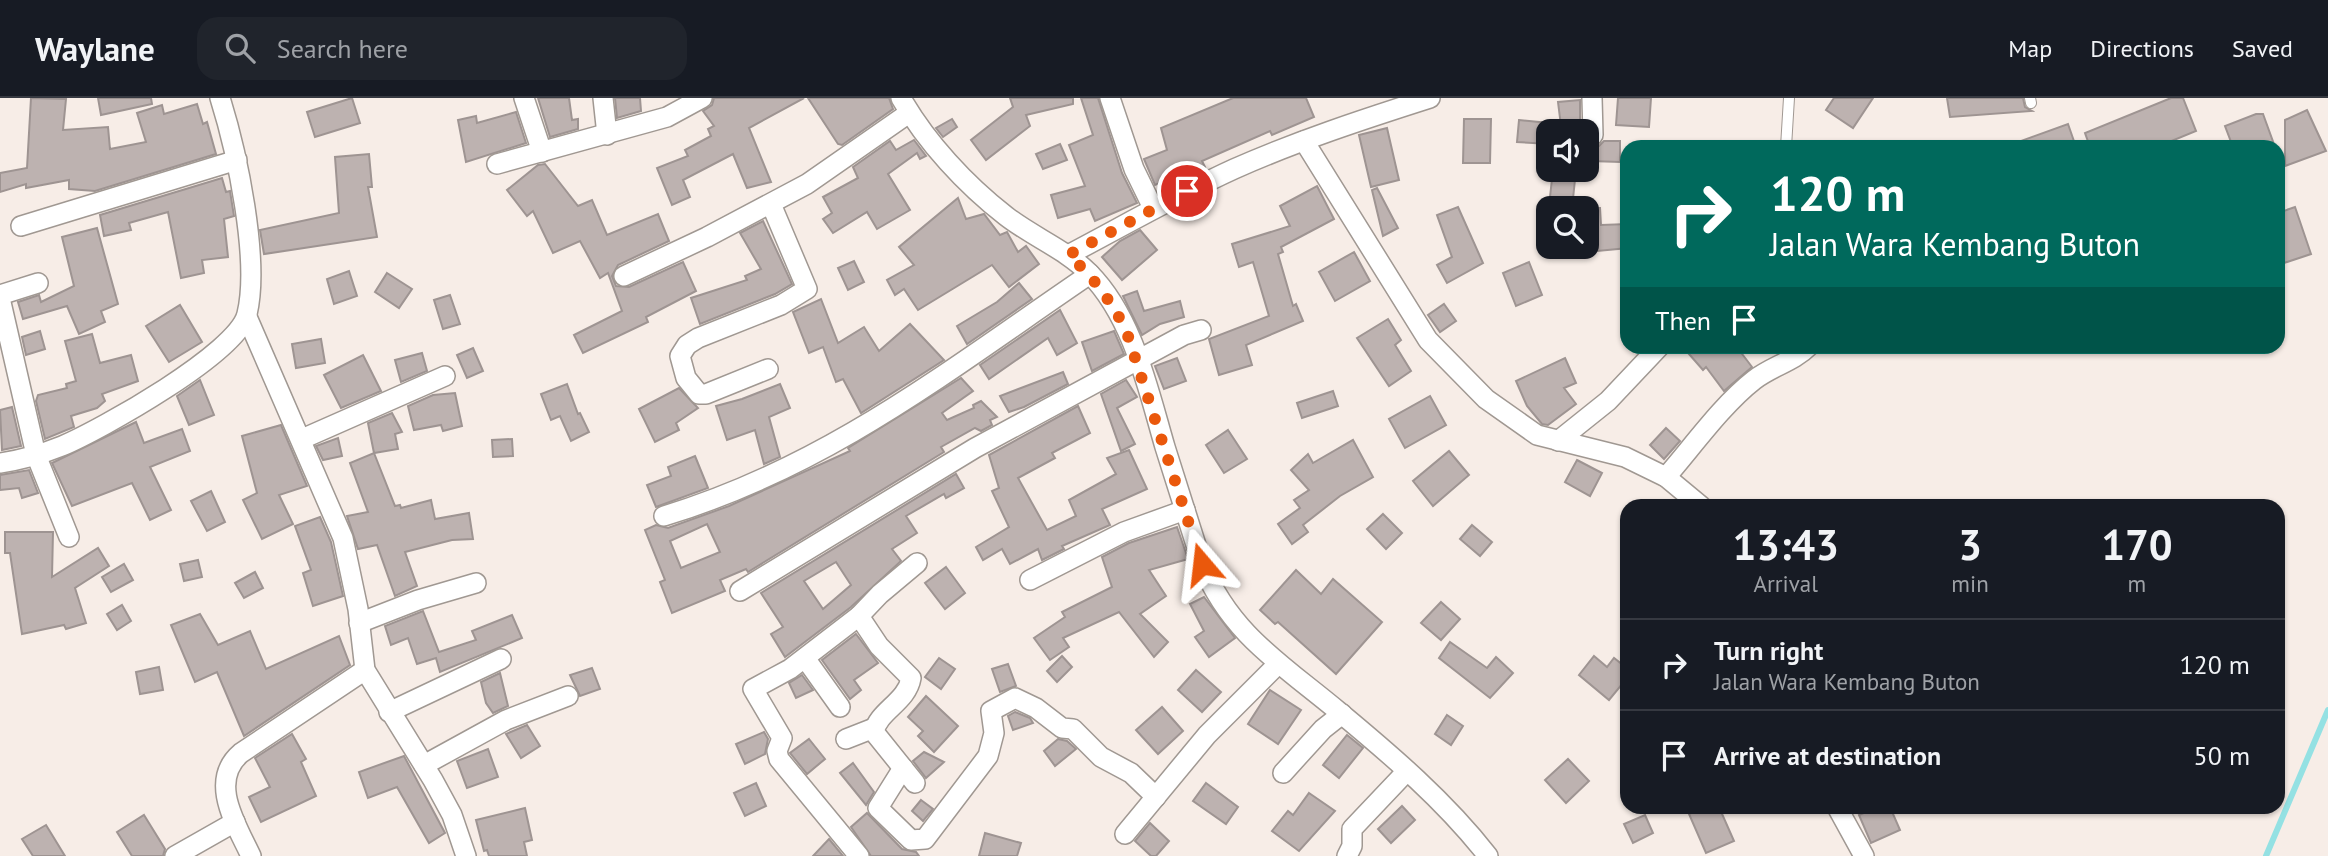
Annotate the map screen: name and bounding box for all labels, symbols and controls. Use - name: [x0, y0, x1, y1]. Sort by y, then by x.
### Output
- search box: [197, 17, 687, 80]
- text: Waylane: [35, 27, 155, 70]
- icon: search: [221, 29, 259, 67]
- text: Search here: [277, 32, 408, 65]
- text: Map: [2008, 33, 2052, 64]
- text: Directions: [2090, 33, 2194, 64]
- text: Saved: [2232, 33, 2293, 64]
- map controls: [1536, 119, 1599, 259]
- button: sound: [1536, 119, 1599, 182]
- pin: [1157, 161, 1217, 221]
- text: 120 m: [1770, 161, 1905, 225]
- icon: right: [1655, 168, 1746, 259]
- icon: arrive: [1168, 172, 1206, 210]
- button: search: [1536, 196, 1599, 259]
- text: Jalan Wara Kembang Buton: [1770, 223, 2140, 265]
- icon: arrive: [1725, 301, 1763, 339]
- text: Then: [1655, 304, 1711, 337]
- text: 13:43: [1732, 517, 1839, 572]
- text: 3: [1958, 517, 1982, 572]
- text: 170: [2101, 517, 2173, 572]
- position arrow: [1165, 527, 1239, 601]
- text: Arrival: [1753, 569, 1818, 598]
- text: min: [1951, 569, 1989, 598]
- text: m: [2128, 569, 2146, 598]
- text: Turn right: [1714, 634, 1823, 667]
- icon: right: [1655, 646, 1693, 684]
- text: 120 m: [2179, 648, 2250, 681]
- text: Jalan Wara Kembang Buton: [1714, 667, 1980, 696]
- icon: arrive: [1655, 737, 1693, 775]
- text: Arrive at destination: [1714, 739, 1941, 772]
- text: 50 m: [2194, 739, 2250, 772]

